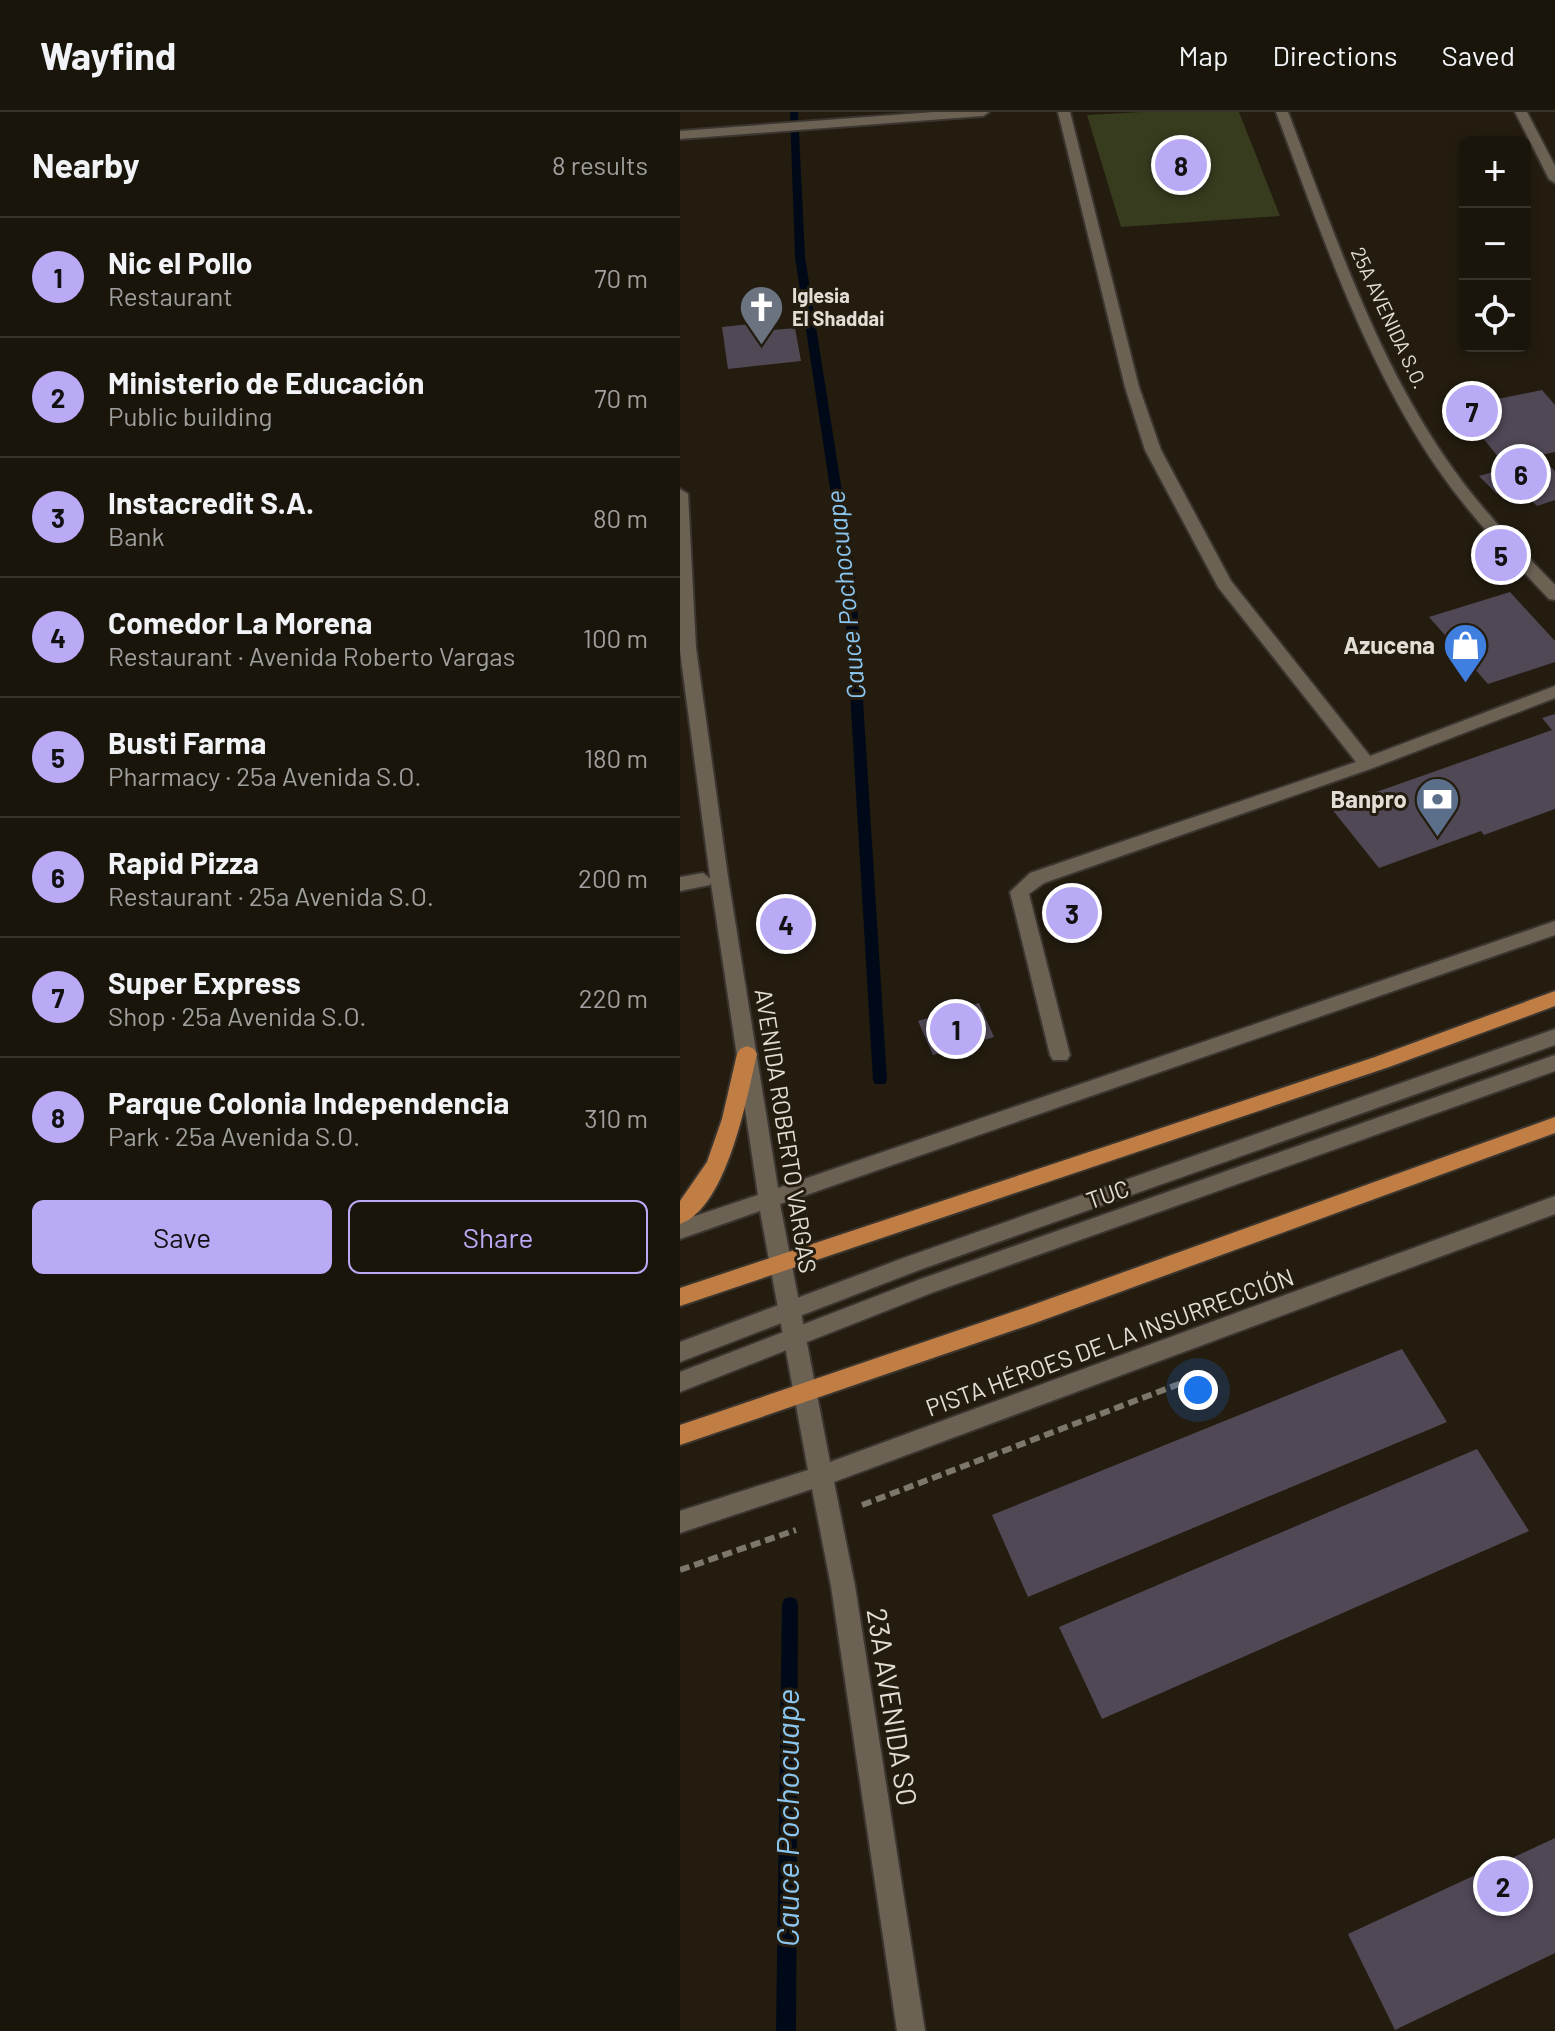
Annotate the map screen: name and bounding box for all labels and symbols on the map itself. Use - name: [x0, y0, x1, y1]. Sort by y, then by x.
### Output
- pin: 8: [1155, 135, 1207, 195]
- street label: 25A AVENIDA S.O.: [1347, 243, 1433, 392]
- church icon: Iglesia El Shaddai: [737, 283, 785, 346]
- place label: Iglesia El Shaddai: [792, 283, 884, 330]
- pin: 7: [1446, 381, 1498, 441]
- pin: 6: [1495, 444, 1547, 504]
- water label: Cauce Pochocuape: [818, 489, 871, 701]
- pin: 5: [1475, 525, 1527, 585]
- shop icon: Azucena: [1442, 622, 1490, 685]
- place label: Azucena: [1343, 630, 1435, 659]
- bank icon: Banpro: [1414, 776, 1462, 839]
- place label: Banpro: [1331, 784, 1407, 813]
- pin: 3: [1046, 883, 1098, 943]
- pin: 4: [760, 894, 812, 954]
- street label: AVENIDA ROBERTO VARGAS: [750, 987, 823, 1275]
- pin: 1: [930, 999, 982, 1059]
- street label: TUC: [1082, 1173, 1133, 1214]
- street label: PISTA HÉROES DE LA INSURRECCIÓN: [922, 1261, 1297, 1422]
- your location: [1178, 1370, 1218, 1410]
- street label: 23A AVENIDA SO: [861, 1606, 925, 1808]
- water label: Cauce Pochocuape: [767, 1689, 805, 1947]
- pin: 2: [1477, 1856, 1529, 1916]

